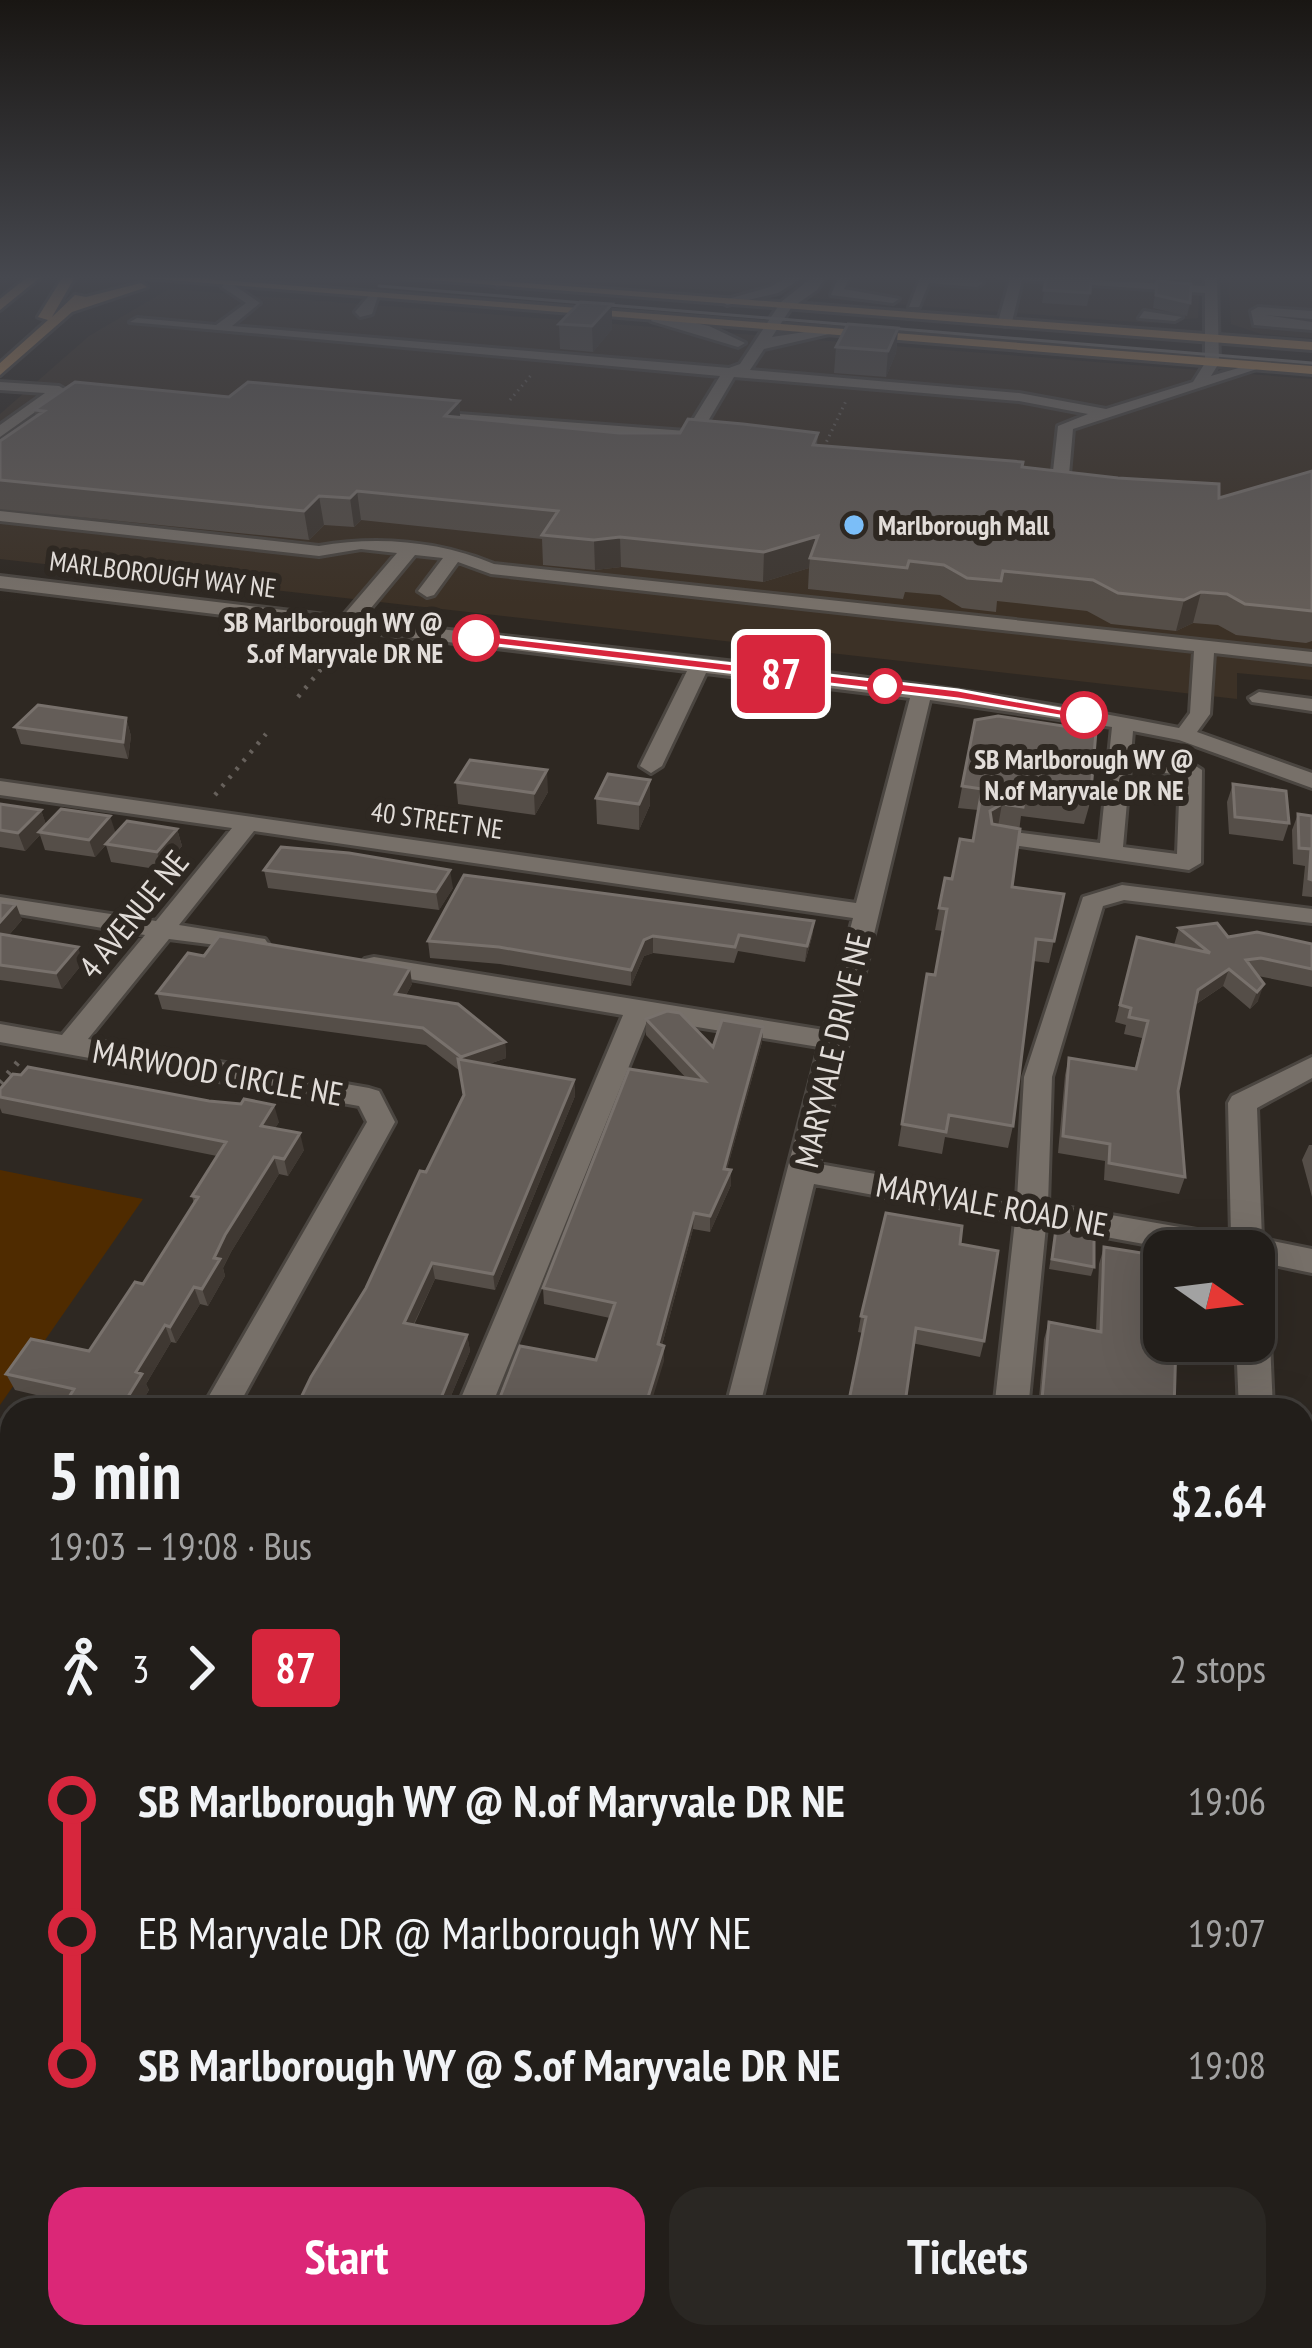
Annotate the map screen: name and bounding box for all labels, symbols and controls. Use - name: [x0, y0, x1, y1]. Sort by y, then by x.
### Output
- place label: Marlborough Mall: [878, 508, 1050, 542]
- marker: Marlborough Mall: [841, 512, 867, 538]
- street label: MARLBOROUGH WAY NE: [48, 543, 278, 605]
- place label: SB Marlborough WY @ S.of Maryvale DR NE: [223, 605, 443, 670]
- marker: SB Marlborough WY @ S.of Maryvale DR NE: [454, 616, 498, 660]
- line badge: 87: [727, 635, 835, 713]
- text: 87: [761, 646, 801, 701]
- unlabelled marker: [869, 670, 901, 702]
- marker: SB Marlborough WY @ N.of Maryvale DR NE: [1062, 693, 1106, 737]
- place label: SB Marlborough WY @ N.of Maryvale DR NE: [974, 742, 1194, 807]
- street label: 40 STREET NE: [369, 794, 505, 846]
- street label: 4 AVENUE NE: [68, 841, 198, 987]
- street label: MARYVALE DRIVE NE: [784, 929, 880, 1171]
- street label: MARWOOD CIRCLE NE: [90, 1029, 346, 1115]
- street label: MARYVALE ROAD NE: [873, 1162, 1111, 1246]
- north arrow: [1143, 1230, 1275, 1362]
- map controls: [1143, 1230, 1275, 1362]
- text: 5 min: [48, 1432, 181, 1517]
- text: $2.64: [1170, 1471, 1266, 1529]
- text: 19:03 – 19:08 · Bus: [48, 1520, 312, 1571]
- icon: walk: [48, 1635, 114, 1701]
- icon: forward: [168, 1635, 234, 1701]
- text: 87: [276, 1640, 316, 1695]
- text: 3: [132, 1643, 150, 1694]
- text: 2 stops: [1170, 1643, 1266, 1694]
- text: SB Marlborough WY @ N.of Maryvale DR NE: [138, 1771, 845, 1829]
- text: 19:06: [1188, 1775, 1266, 1826]
- text: EB Maryvale DR @ Marlborough WY NE: [138, 1903, 752, 1961]
- text: 19:07: [1188, 1907, 1266, 1958]
- text: SB Marlborough WY @ S.of Maryvale DR NE: [138, 2035, 840, 2093]
- text: 19:08: [1188, 2039, 1266, 2090]
- button: Start: [48, 2187, 645, 2325]
- button: Tickets: [669, 2187, 1266, 2325]

